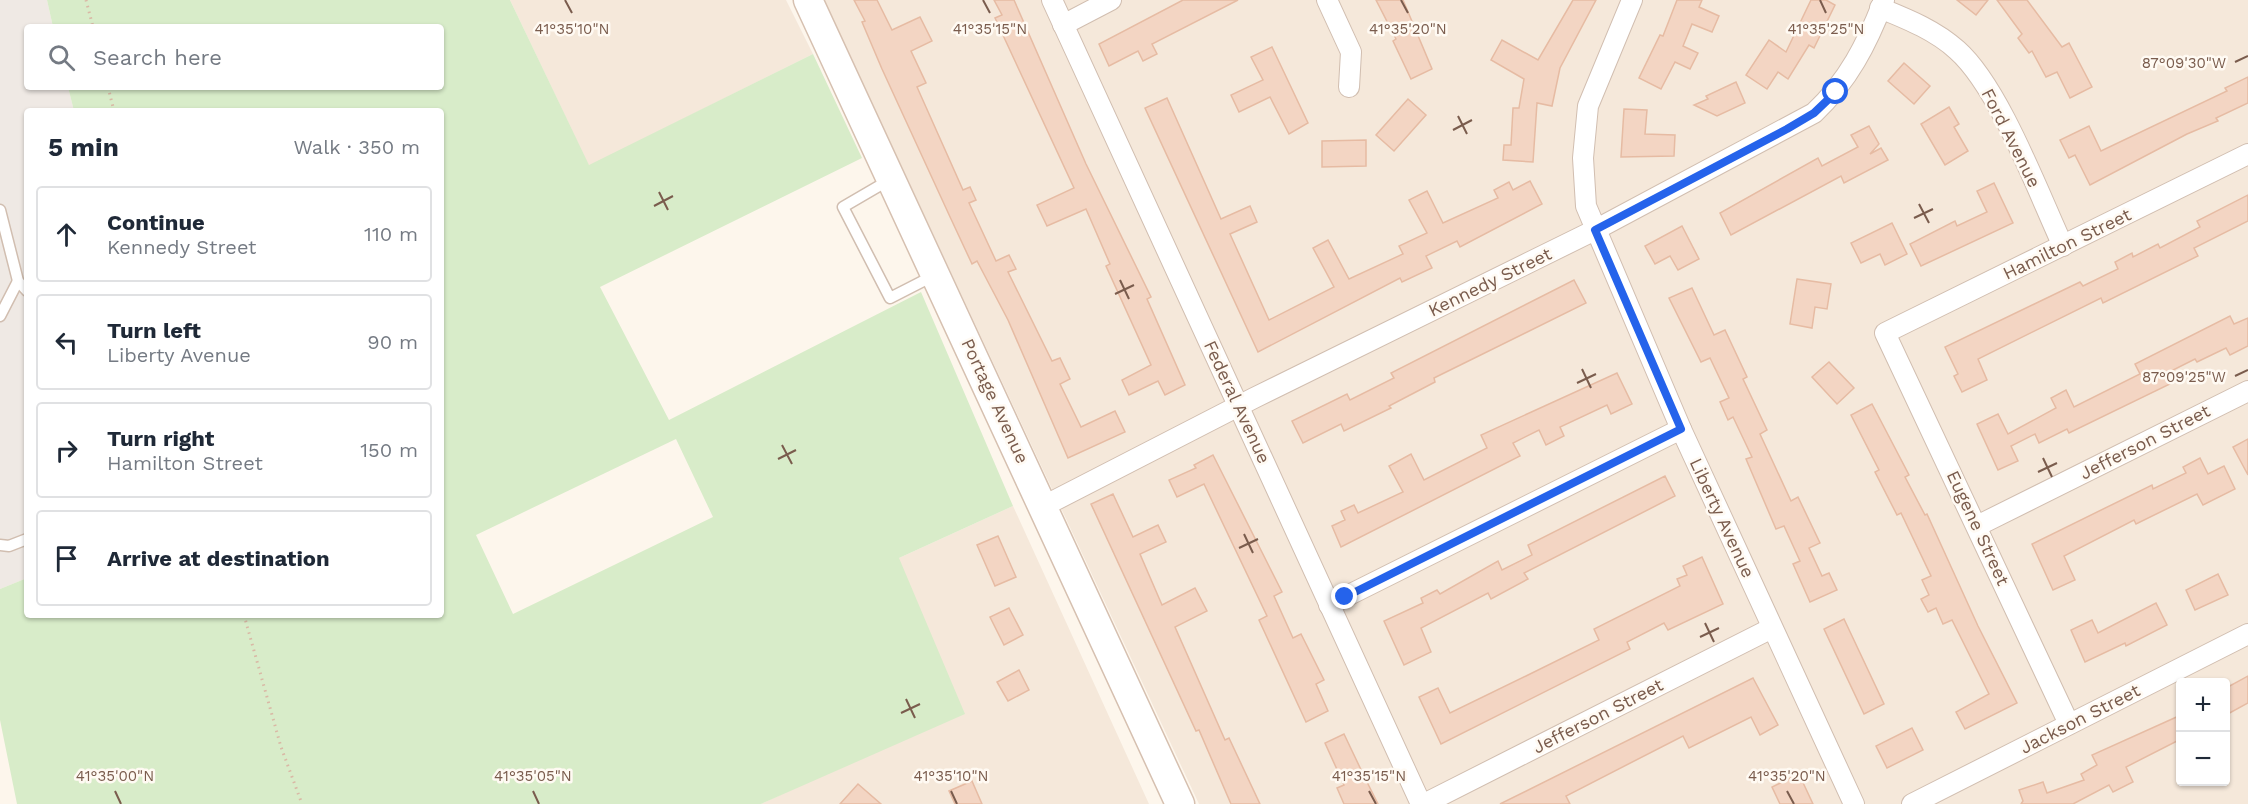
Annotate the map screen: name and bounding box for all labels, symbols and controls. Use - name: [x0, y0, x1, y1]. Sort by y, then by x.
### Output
- text: 41°35'10"N: [535, 20, 609, 38]
- text: 41°35'15"N: [953, 20, 1027, 38]
- text: 41°35'20"N: [1369, 20, 1447, 38]
- text: 41°35'25"N: [1787, 20, 1865, 38]
- search box: [24, 24, 444, 90]
- icon: search: [45, 41, 78, 74]
- text: Search here: [93, 45, 222, 70]
- text: 87°09'30"W: [2142, 54, 2226, 72]
- route start: [1822, 78, 1848, 104]
- street label: Ford Avenue: [1978, 85, 2045, 191]
- text: 5 min: [48, 132, 119, 162]
- text: Walk · 350 m: [293, 135, 420, 159]
- street label: Hamilton Street: [1999, 203, 2135, 284]
- text: Continue: [107, 210, 205, 235]
- icon: ahead: [50, 218, 83, 251]
- text: 110 m: [364, 222, 418, 246]
- text: Kennedy Street: [107, 235, 257, 259]
- street label: Kennedy Street: [1425, 242, 1555, 320]
- text: Turn left: [107, 318, 201, 343]
- icon: left: [50, 326, 83, 359]
- text: 90 m: [367, 330, 418, 354]
- street label: Portage Avenue: [957, 335, 1034, 466]
- street label: Federal Avenue: [1200, 337, 1275, 467]
- text: Liberty Avenue: [107, 343, 251, 367]
- text: 87°09'25"W: [2142, 368, 2226, 386]
- street label: Jefferson Street: [2076, 399, 2214, 483]
- text: Turn right: [107, 426, 214, 451]
- icon: right: [50, 434, 83, 467]
- text: 150 m: [360, 438, 418, 462]
- text: Hamilton Street: [107, 451, 263, 475]
- street label: Liberty Avenue: [1686, 455, 1759, 581]
- street label: Eugene Street: [1943, 467, 2014, 589]
- icon: arrive: [50, 542, 83, 575]
- text: Arrive at destination: [107, 546, 330, 571]
- route end: [1331, 583, 1357, 609]
- street label: Jefferson Street: [1529, 673, 1667, 757]
- map controls: [2176, 678, 2230, 786]
- button: +: [2176, 678, 2230, 732]
- street label: Jackson Street: [2016, 679, 2144, 758]
- button: −: [2176, 732, 2230, 786]
- text: 41°35'00"N: [76, 767, 154, 785]
- text: 41°35'05"N: [494, 767, 572, 785]
- text: 41°35'10"N: [914, 767, 988, 785]
- text: 41°35'15"N: [1332, 767, 1406, 785]
- text: 41°35'20"N: [1748, 767, 1826, 785]

